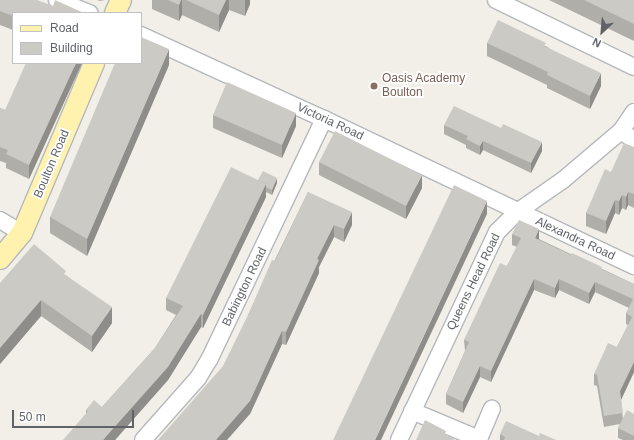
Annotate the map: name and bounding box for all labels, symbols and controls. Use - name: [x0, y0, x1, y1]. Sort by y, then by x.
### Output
- legend: [12, 12, 142, 64]
- north arrow: [582, 12, 622, 52]
- text: Road: [50, 21, 79, 35]
- text: N: [591, 36, 603, 50]
- text: Building: [50, 41, 93, 55]
- place label: Oasis Academy Boulton: [382, 72, 466, 100]
- marker: Oasis Academy Boulton: [369, 81, 379, 91]
- street label: Victoria Road: [294, 100, 366, 144]
- street label: Boulton Road: [31, 128, 73, 200]
- street label: Alexandra Road: [533, 214, 617, 264]
- street label: Queens Head Road: [444, 231, 504, 333]
- street label: Babington Road: [220, 245, 270, 329]
- scale bar: [14, 402, 136, 428]
- text: 50 m: [19, 410, 46, 424]

